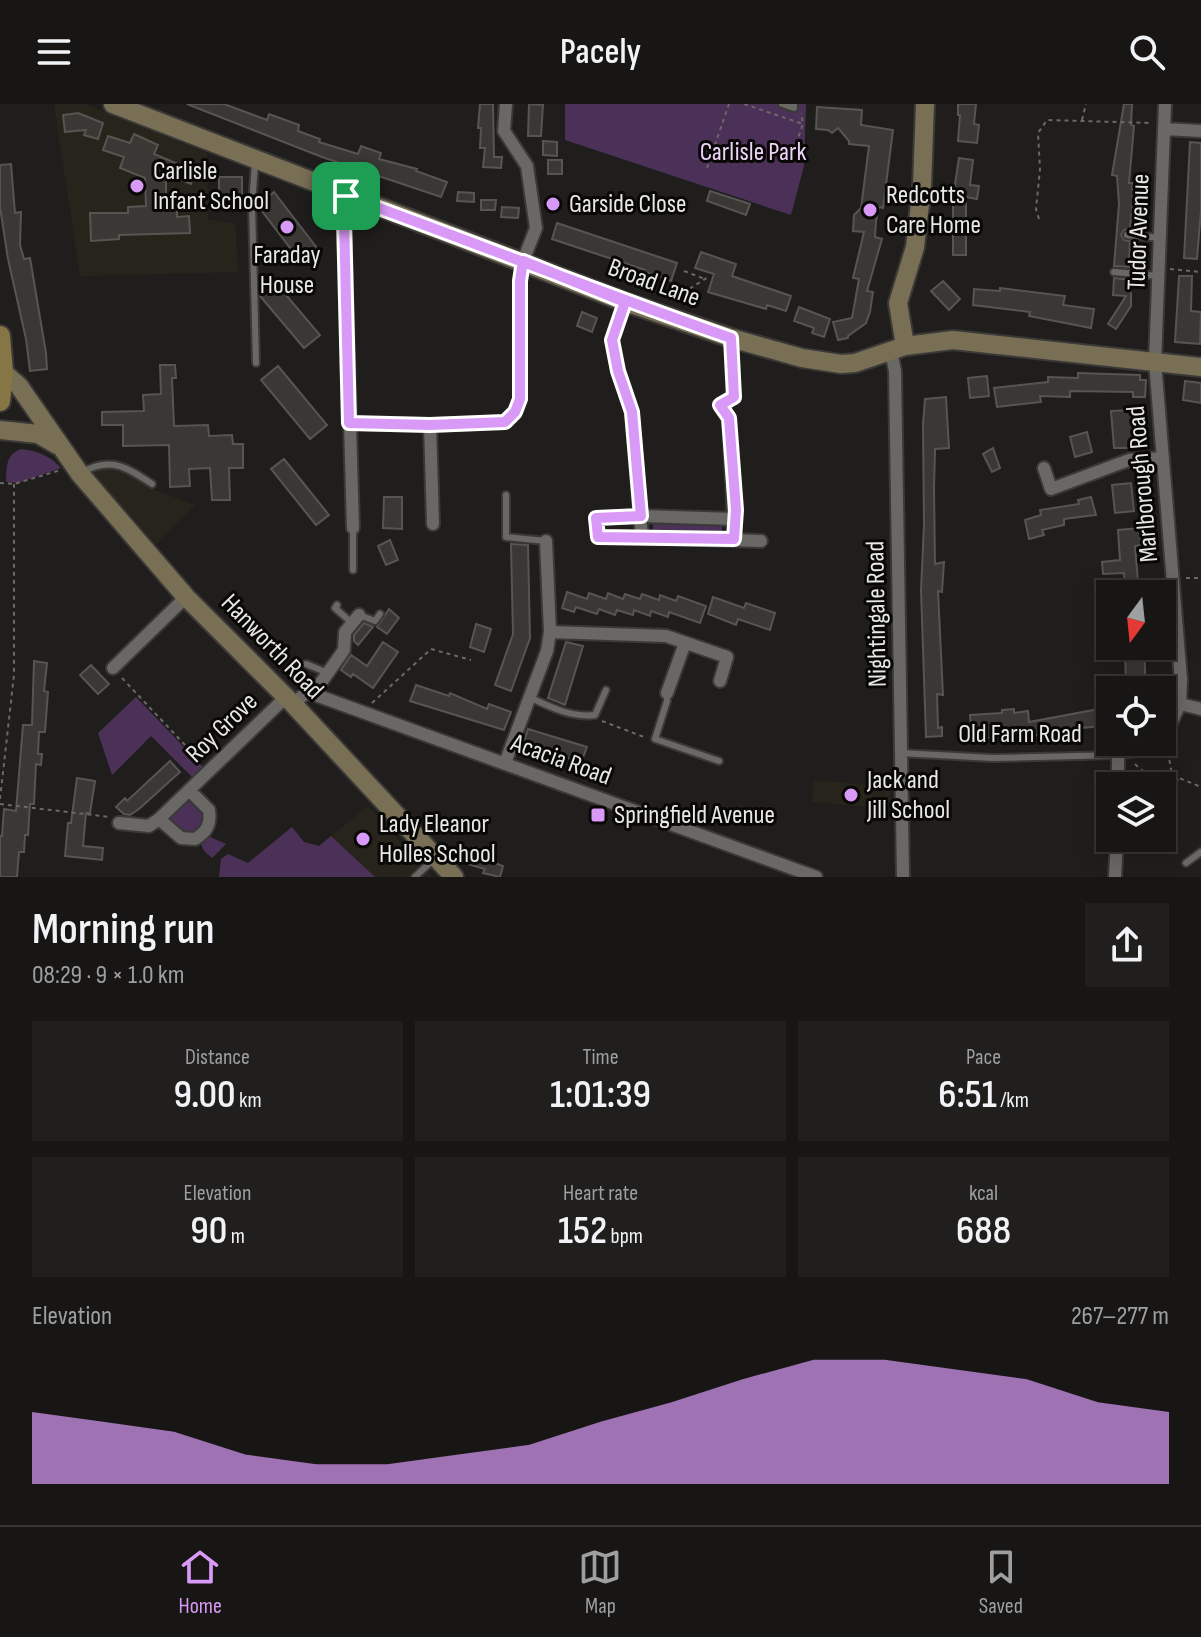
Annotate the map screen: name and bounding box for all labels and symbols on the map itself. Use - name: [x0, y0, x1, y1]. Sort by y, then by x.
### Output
- park label: Carlisle Park: [700, 137, 806, 168]
- place label: Carlisle Infant School: [153, 156, 269, 217]
- pin: [312, 162, 380, 230]
- street label: Tudor Avenue: [1121, 173, 1157, 291]
- marker: Carlisle Infant School: [128, 177, 146, 195]
- place label: Redcotts Care Home: [886, 180, 981, 241]
- place label: Garside Close: [569, 189, 687, 220]
- marker: Garside Close: [544, 195, 562, 213]
- marker: Redcotts Care Home: [861, 201, 879, 219]
- marker: Faraday House: [278, 218, 296, 236]
- place label: Faraday House: [253, 240, 321, 301]
- street label: Broad Lane: [604, 252, 704, 314]
- street label: Marlborough Road: [1121, 404, 1165, 564]
- street label: Nightingale Road: [860, 541, 894, 687]
- north arrow: [1096, 580, 1176, 660]
- street label: Hanworth Road: [214, 588, 330, 706]
- street label: Roy Grove: [180, 686, 264, 770]
- street label: Old Farm Road: [958, 719, 1082, 750]
- street label: Acacia Road: [506, 727, 615, 792]
- place label: Jack and Jill School: [866, 765, 950, 826]
- marker: Jack and Jill School: [842, 786, 860, 804]
- place label: Springfield Avenue: [614, 800, 775, 831]
- marker: Springfield Avenue: [589, 806, 607, 824]
- place label: Lady Eleanor Holles School: [379, 809, 496, 870]
- marker: Lady Eleanor Holles School: [354, 830, 372, 848]

